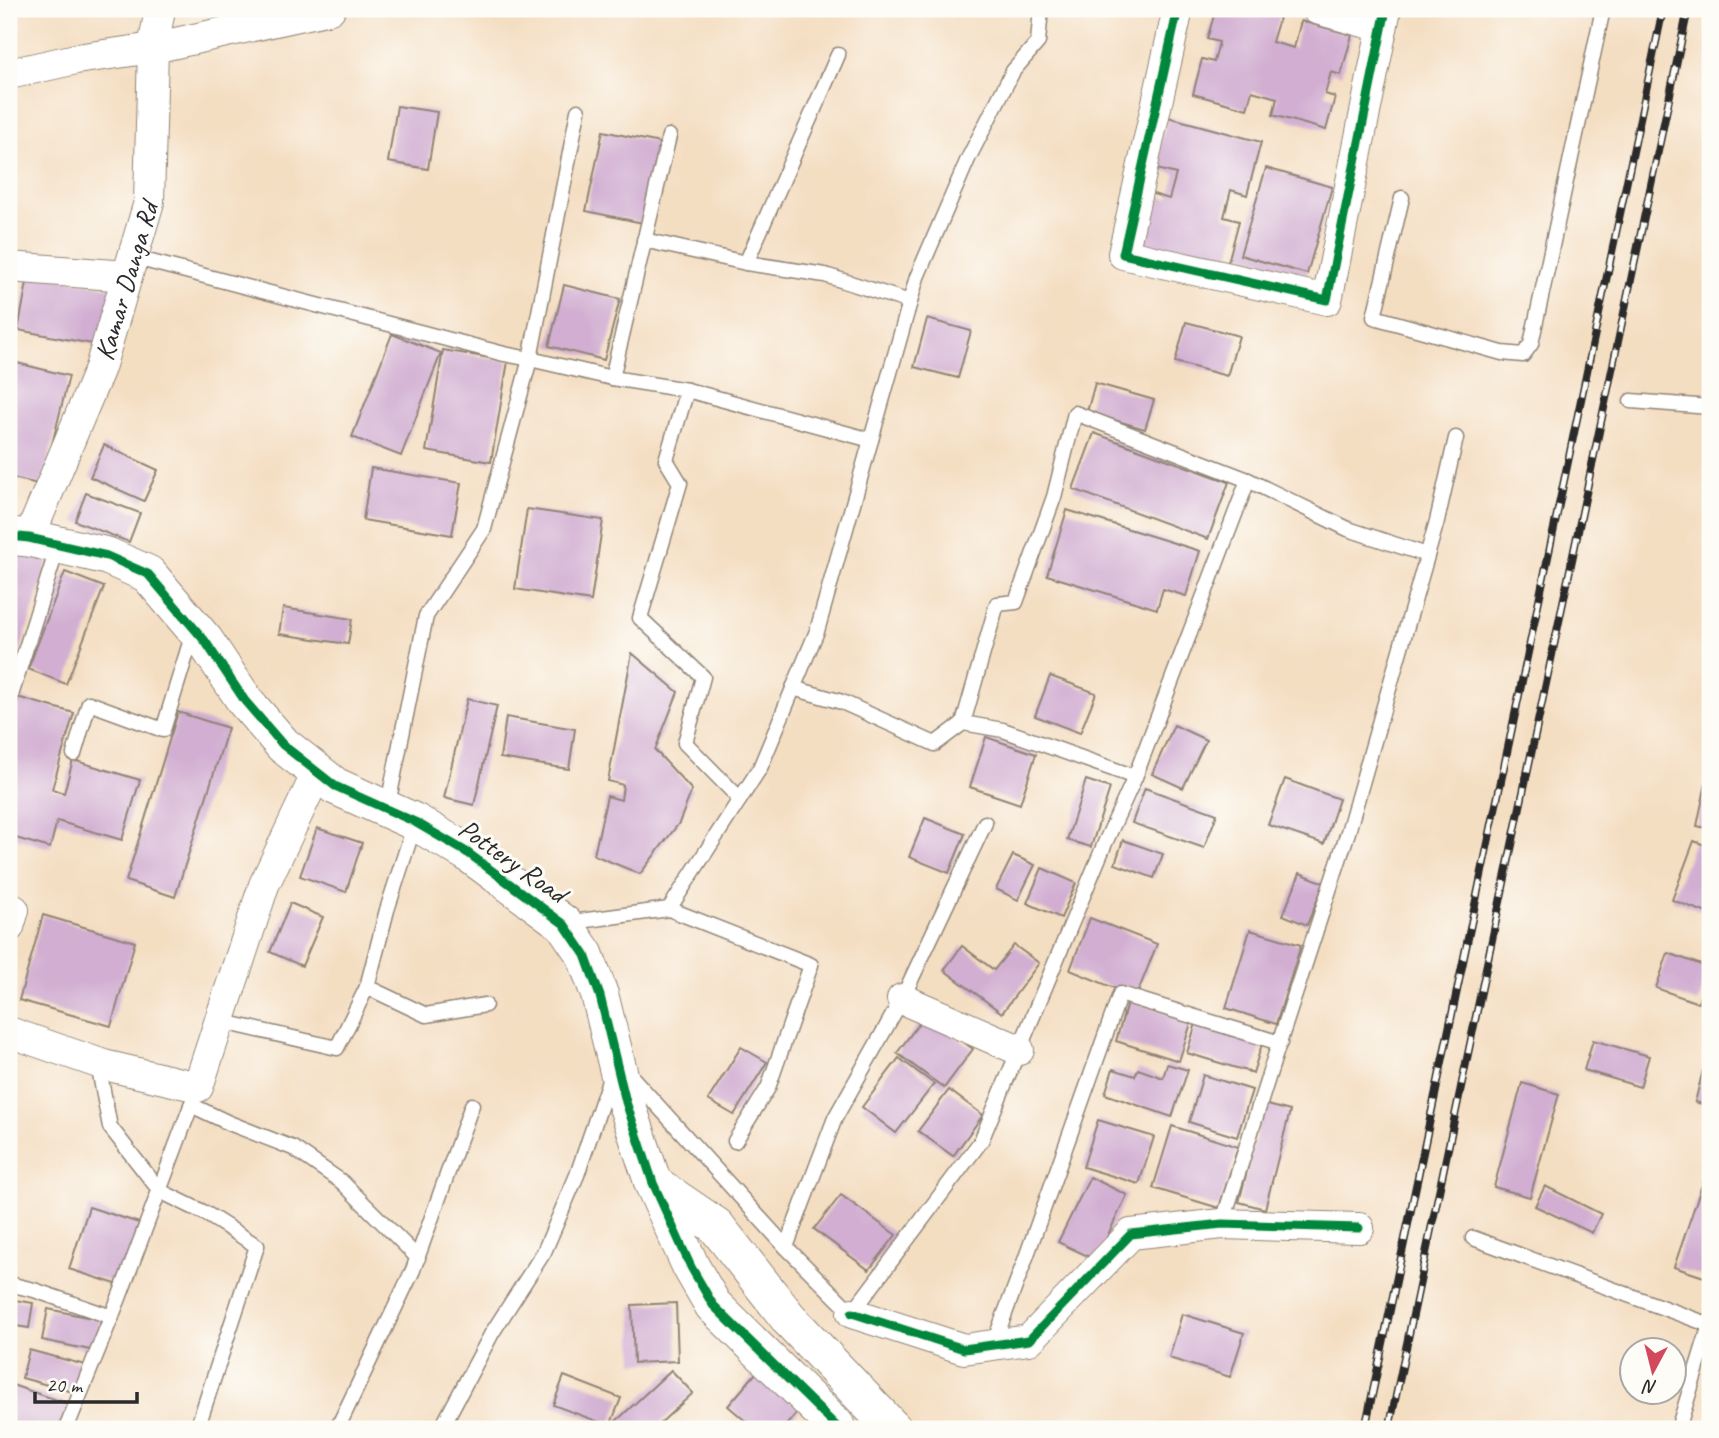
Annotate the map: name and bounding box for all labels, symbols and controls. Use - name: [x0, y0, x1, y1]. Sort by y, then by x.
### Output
- street label: Kamar Danga Rd: [86, 194, 167, 364]
- street label: Pottery Road: [452, 811, 577, 913]
- north arrow: [1618, 1336, 1688, 1406]
- scale bar: [35, 1361, 136, 1405]
- text: 20 m: [46, 1372, 84, 1398]
- text: N: [1641, 1374, 1658, 1400]

